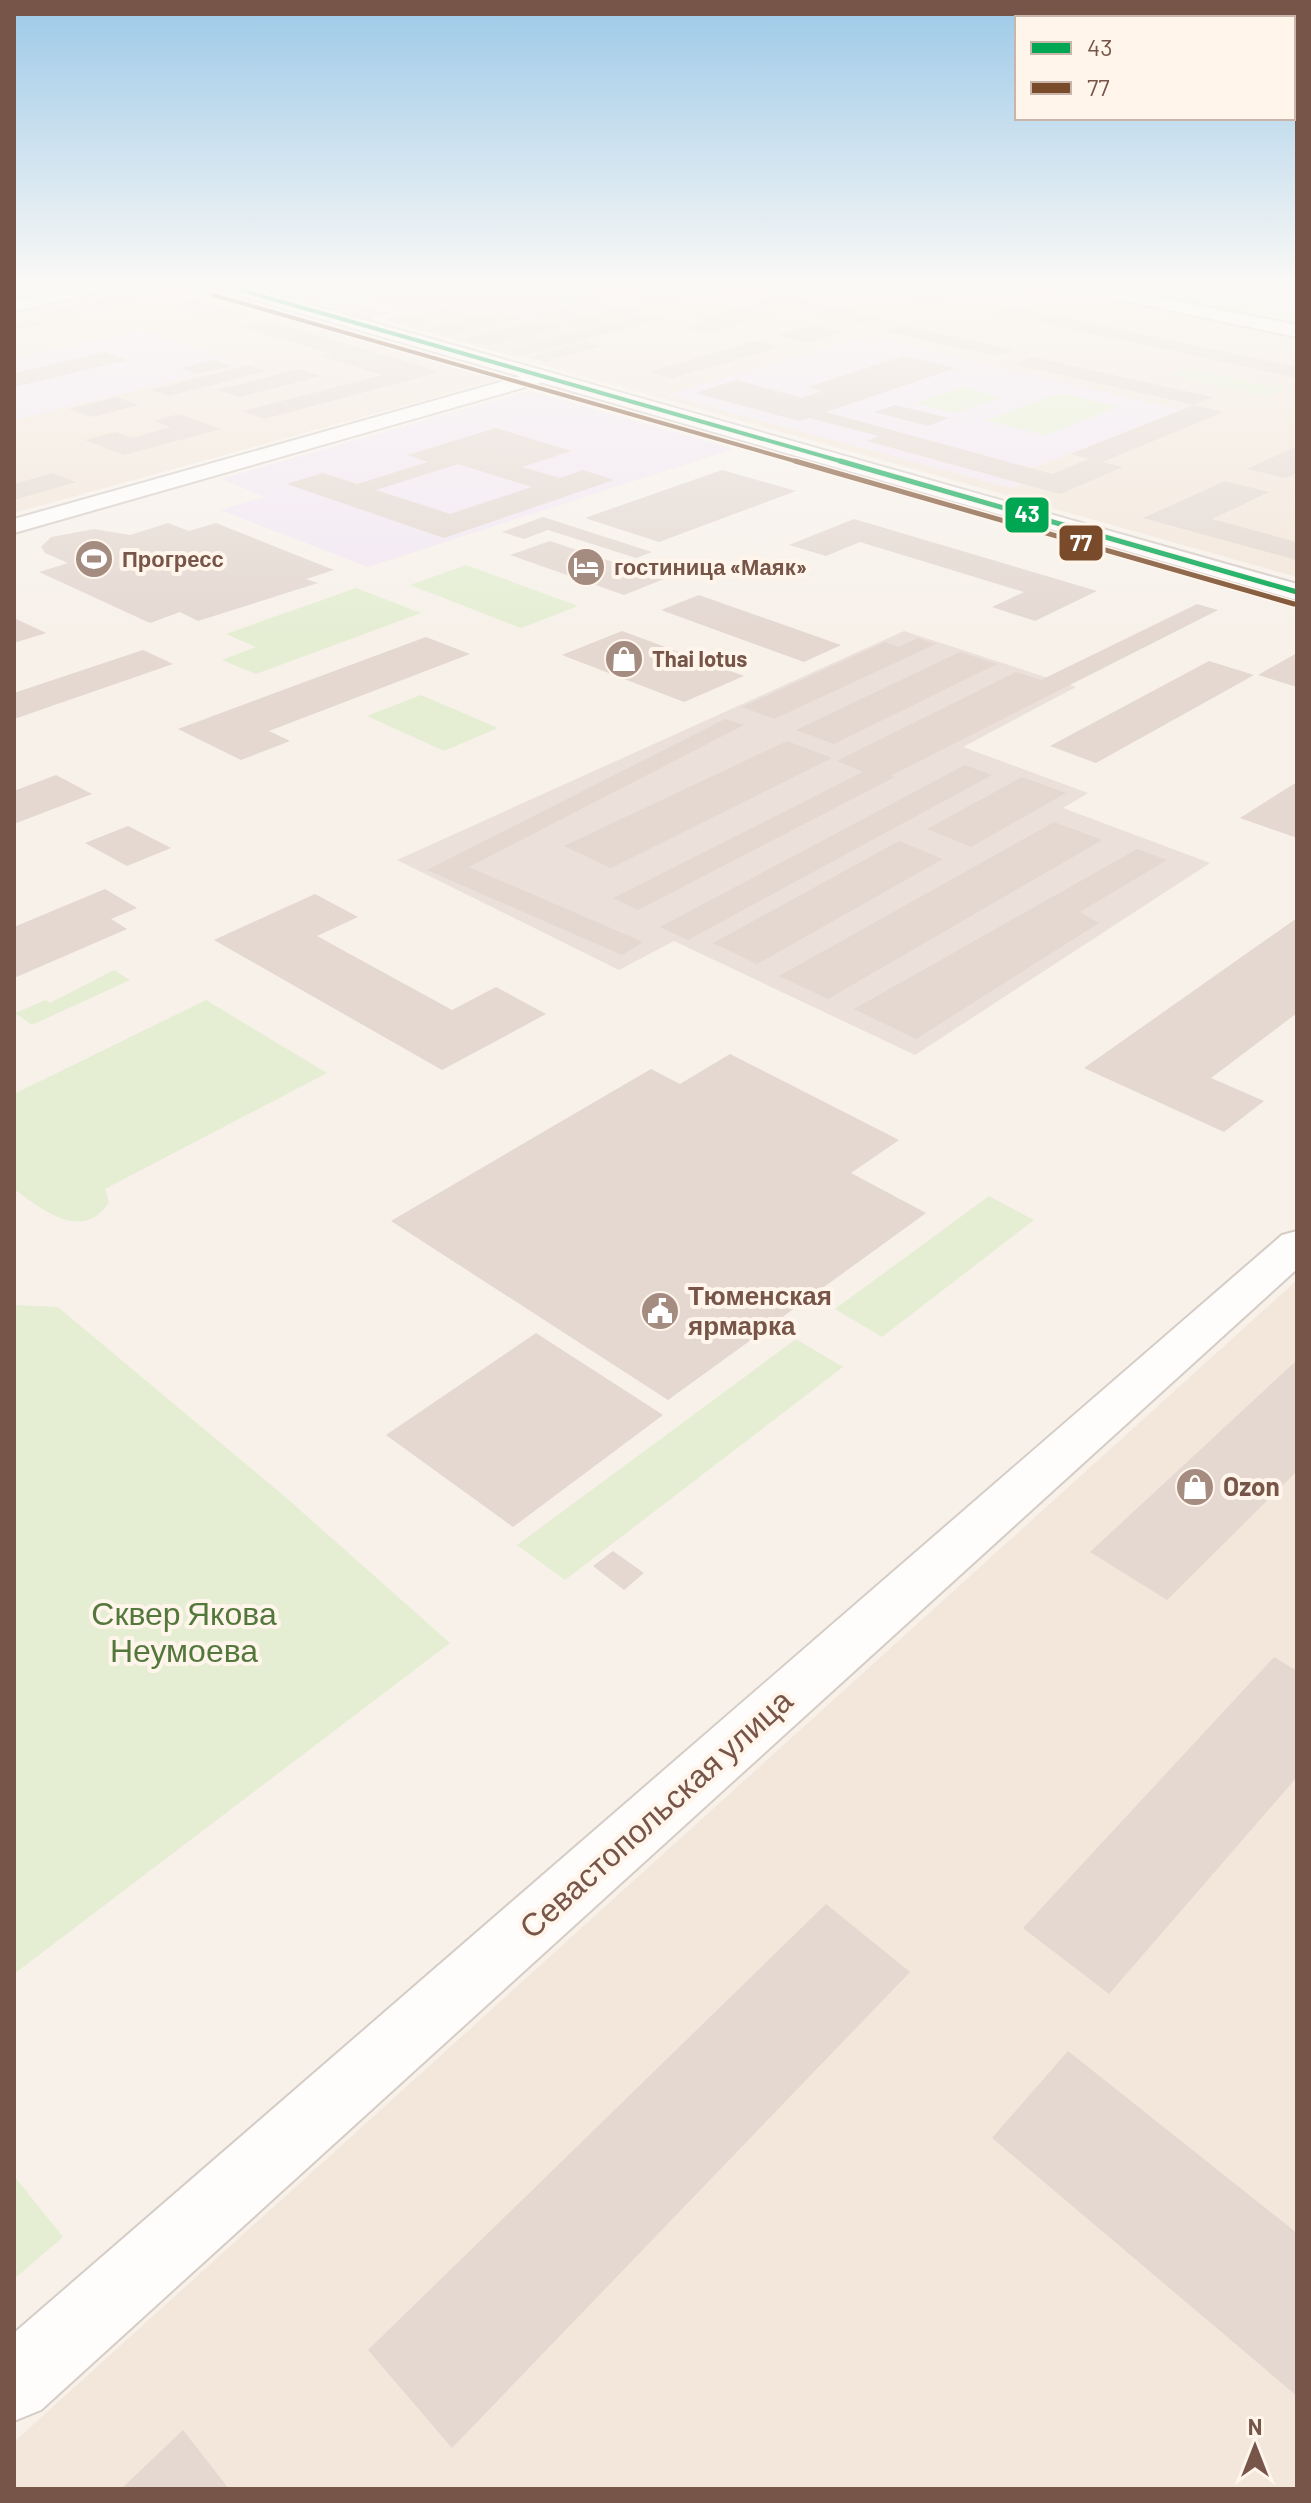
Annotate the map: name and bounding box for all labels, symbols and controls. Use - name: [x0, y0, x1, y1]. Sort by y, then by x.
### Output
- legend: [1015, 16, 1295, 120]
- text: 43: [1087, 32, 1113, 61]
- text: 77: [1087, 72, 1110, 101]
- line badge: 43: [1004, 496, 1050, 534]
- text: 43: [1014, 500, 1040, 526]
- line badge: 77: [1058, 524, 1104, 562]
- text: 77: [1070, 529, 1092, 555]
- sports icon: Прогресс: [73, 538, 115, 580]
- place label: Прогресс: [122, 545, 224, 572]
- hotel icon: гостиница «Маяк»: [565, 546, 607, 588]
- place label: гостиница «Маяк»: [614, 553, 807, 580]
- shop icon: Thai lotus: [603, 638, 645, 680]
- place label: Thai lotus: [652, 645, 747, 671]
- place label: Тюменская ярмарка: [687, 1279, 832, 1340]
- public building icon: Тюменская ярмарка: [639, 1290, 681, 1332]
- shop icon: Ozon: [1174, 1466, 1216, 1508]
- place label: Ozon: [1223, 1470, 1280, 1501]
- park label: Сквер Якова Неумоева: [91, 1593, 277, 1669]
- street label: Севастопольская улица: [511, 1680, 800, 1946]
- north arrow: [1215, 2407, 1295, 2487]
- text: N: [1248, 2413, 1262, 2439]

